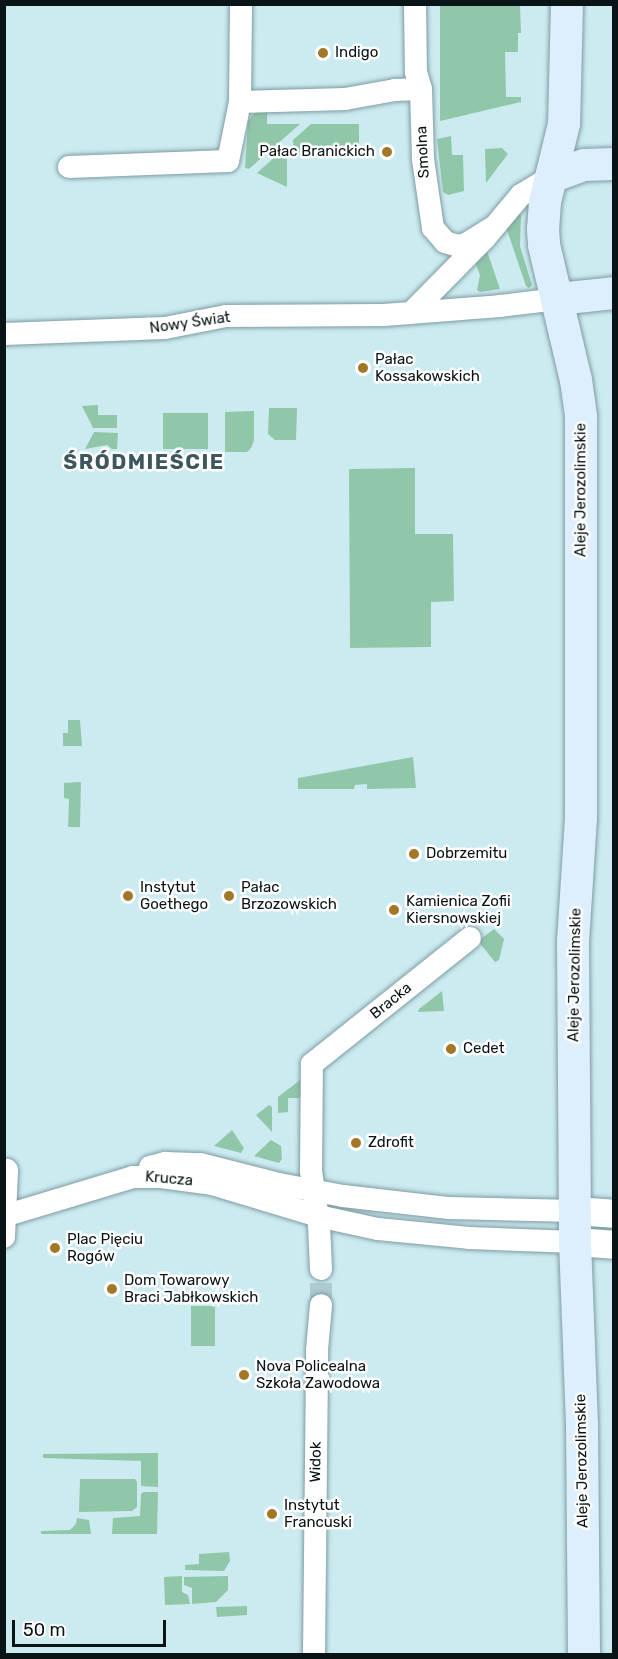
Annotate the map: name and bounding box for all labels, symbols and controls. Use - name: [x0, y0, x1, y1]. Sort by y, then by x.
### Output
- place label: Indigo: [335, 44, 378, 62]
- marker: Indigo: [316, 46, 330, 60]
- street label: Smolna: [413, 125, 433, 179]
- place label: Pałac Branickich: [259, 143, 375, 161]
- marker: Pałac Branickich: [380, 145, 394, 159]
- street label: Nowy Świat: [148, 308, 232, 338]
- place label: Pałac Kossakowskich: [375, 350, 480, 385]
- marker: Pałac Kossakowskich: [356, 361, 370, 375]
- street label: Aleje Jerozolimskie: [572, 423, 590, 557]
- district label: ŚRÓDMIEŚCIE: [63, 449, 225, 475]
- place label: Dobrzemitu: [426, 845, 507, 863]
- marker: Dobrzemitu: [407, 847, 421, 861]
- place label: Instytut Goethego: [140, 878, 208, 913]
- place label: Pałac Brzozowskich: [241, 878, 337, 913]
- marker: Instytut Goethego: [121, 889, 135, 903]
- marker: Pałac Brzozowskich: [222, 889, 236, 903]
- place label: Kamienica Zofii Kiersnowskiej: [406, 892, 511, 927]
- marker: Kamienica Zofii Kiersnowskiej: [387, 903, 401, 917]
- street label: Aleje Jerozolimskie: [565, 908, 585, 1042]
- street label: Bracka: [367, 979, 415, 1023]
- place label: Cedet: [463, 1040, 505, 1058]
- marker: Cedet: [444, 1042, 458, 1056]
- place label: Zdrofit: [368, 1134, 414, 1152]
- marker: Zdrofit: [349, 1136, 363, 1150]
- street label: Krucza: [144, 1168, 194, 1190]
- place label: Plac Pięciu Rogów: [67, 1230, 143, 1265]
- marker: Plac Pięciu Rogów: [48, 1241, 62, 1255]
- place label: Dom Towarowy Braci Jabłkowskich: [124, 1271, 258, 1306]
- marker: Dom Towarowy Braci Jabłkowskich: [105, 1282, 119, 1296]
- place label: Nova Policealna Szkoła Zawodowa: [256, 1357, 380, 1392]
- marker: Nova Policealna Szkoła Zawodowa: [237, 1368, 251, 1382]
- street label: Aleje Jerozolimskie: [572, 1394, 592, 1528]
- street label: Widok: [307, 1441, 325, 1483]
- place label: Instytut Francuski: [284, 1496, 352, 1531]
- marker: Instytut Francuski: [265, 1507, 279, 1521]
- scale bar: [15, 1608, 170, 1646]
- text: 50 m: [23, 1619, 66, 1641]

